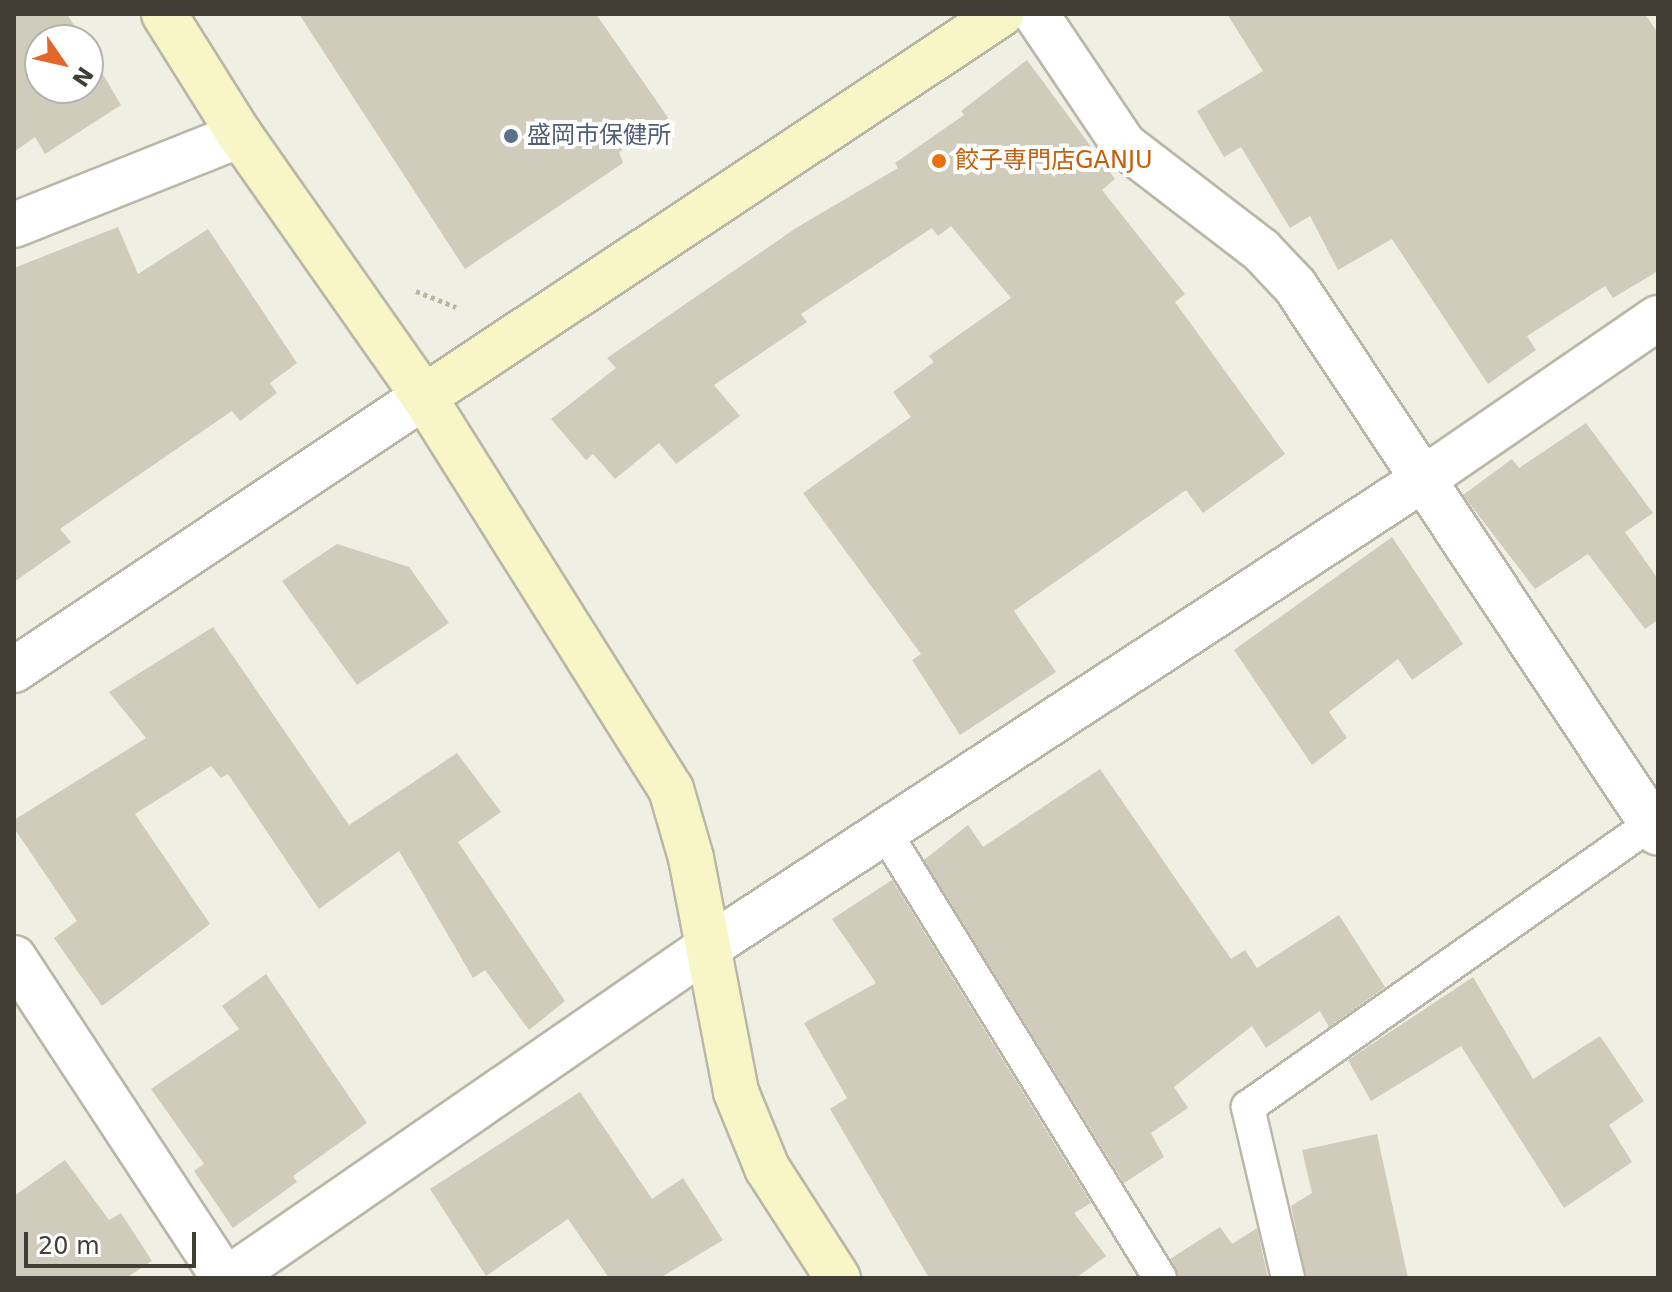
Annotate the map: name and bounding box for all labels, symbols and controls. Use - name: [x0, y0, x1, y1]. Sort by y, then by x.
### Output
- north arrow: [24, 24, 104, 104]
- text: N: [67, 62, 98, 91]
- place label: 盛岡市保健所: [527, 122, 671, 150]
- marker: 盛岡市保健所: [502, 127, 520, 145]
- place label: 餃子専門店GANJU: [955, 147, 1153, 175]
- marker: 餃子専門店GANJU: [930, 152, 948, 170]
- scale bar: [28, 1216, 200, 1266]
- text: 20 m: [38, 1232, 100, 1260]

